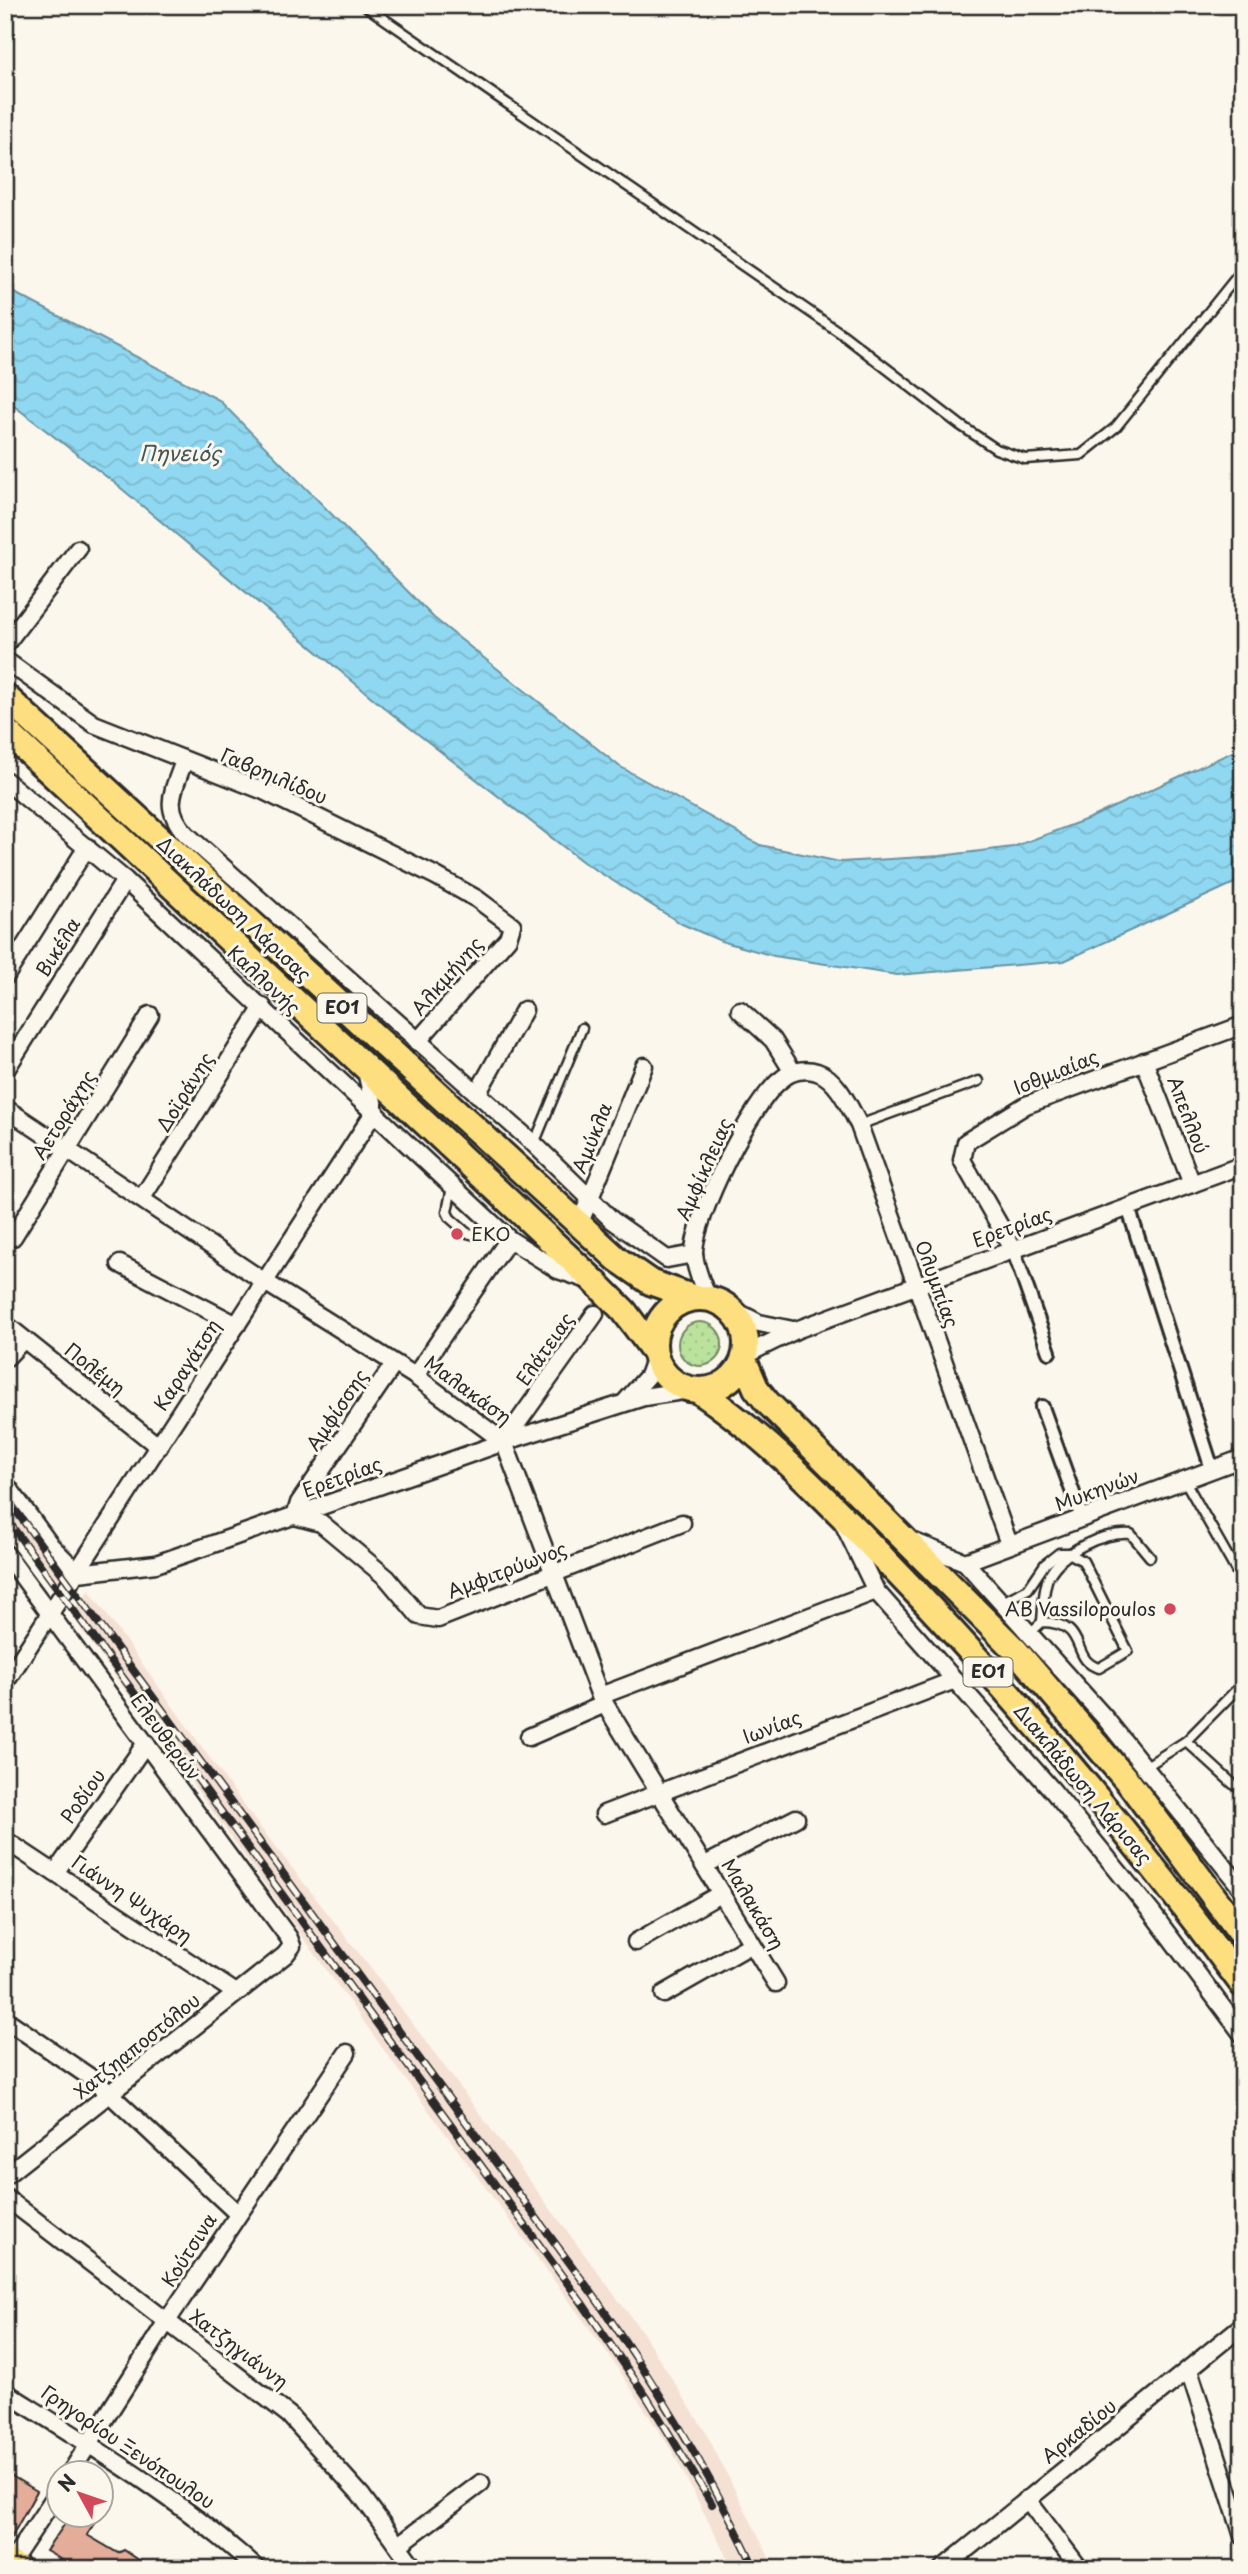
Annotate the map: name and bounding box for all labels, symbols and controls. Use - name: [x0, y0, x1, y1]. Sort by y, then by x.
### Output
- water label: Πηνειός: [139, 436, 223, 468]
- street label: Γαβρηιλίδου: [217, 740, 332, 810]
- street label: Διακλάδωση Λάρισας: [151, 829, 318, 987]
- street label: Βικέλα: [28, 911, 86, 981]
- street label: Αλκμήνης: [404, 930, 489, 1021]
- street label: Καλλoνής: [222, 938, 308, 1021]
- road number: ΕΟ1: [318, 993, 366, 1023]
- street label: Ισθμιαίας: [1009, 1041, 1102, 1101]
- street label: Δοϊράνης: [149, 1046, 220, 1137]
- street label: Αετοράχης: [25, 1064, 102, 1165]
- street label: Απελλού: [1161, 1072, 1216, 1157]
- street label: Αμύκλα: [564, 1098, 618, 1177]
- street label: Αμφίκλειας: [668, 1113, 738, 1224]
- street label: Ερετρίας: [968, 1199, 1055, 1253]
- place label: EKO: [471, 1219, 511, 1247]
- marker: EKO: [449, 1226, 465, 1242]
- street label: Ολυμπίας: [909, 1236, 967, 1331]
- street label: Ελάτειας: [509, 1306, 580, 1391]
- street label: Καραγάτση: [146, 1313, 226, 1416]
- street label: Πολέμη: [59, 1335, 132, 1401]
- street label: Μαλακάση: [419, 1348, 518, 1430]
- street label: Αμφίσσης: [299, 1363, 374, 1456]
- street label: Ερετρίας: [298, 1449, 385, 1503]
- street label: Μυκηνών: [1051, 1461, 1143, 1517]
- street label: Αμφιτρύωνος: [443, 1533, 570, 1605]
- place label: AB Vassilopoulos: [1005, 1594, 1156, 1622]
- marker: AB Vassilopoulos: [1162, 1601, 1178, 1617]
- road number: ΕΟ1: [964, 1658, 1012, 1686]
- street label: Ελευθερών: [125, 1687, 209, 1786]
- street label: Διακλάδωση Λάρισας: [1008, 1697, 1159, 1870]
- street label: Ιωνίας: [738, 1702, 805, 1750]
- street label: Ροδίου: [53, 1762, 111, 1828]
- street label: Γιάννη Ψυχάρη: [67, 1847, 199, 1949]
- street label: Μαλακάση: [716, 1853, 792, 1954]
- street label: Χατζηαποστόλου: [67, 1986, 205, 2105]
- street label: Κούτσινα: [154, 2207, 222, 2292]
- street label: Χατζηγιάννη: [184, 2302, 295, 2395]
- street label: Γρηγορίου Ξενόπουλου: [36, 2377, 221, 2515]
- street label: Αρκαδίου: [1035, 2391, 1122, 2469]
- north arrow: [46, 2458, 116, 2528]
- text: N: [51, 2468, 82, 2497]

